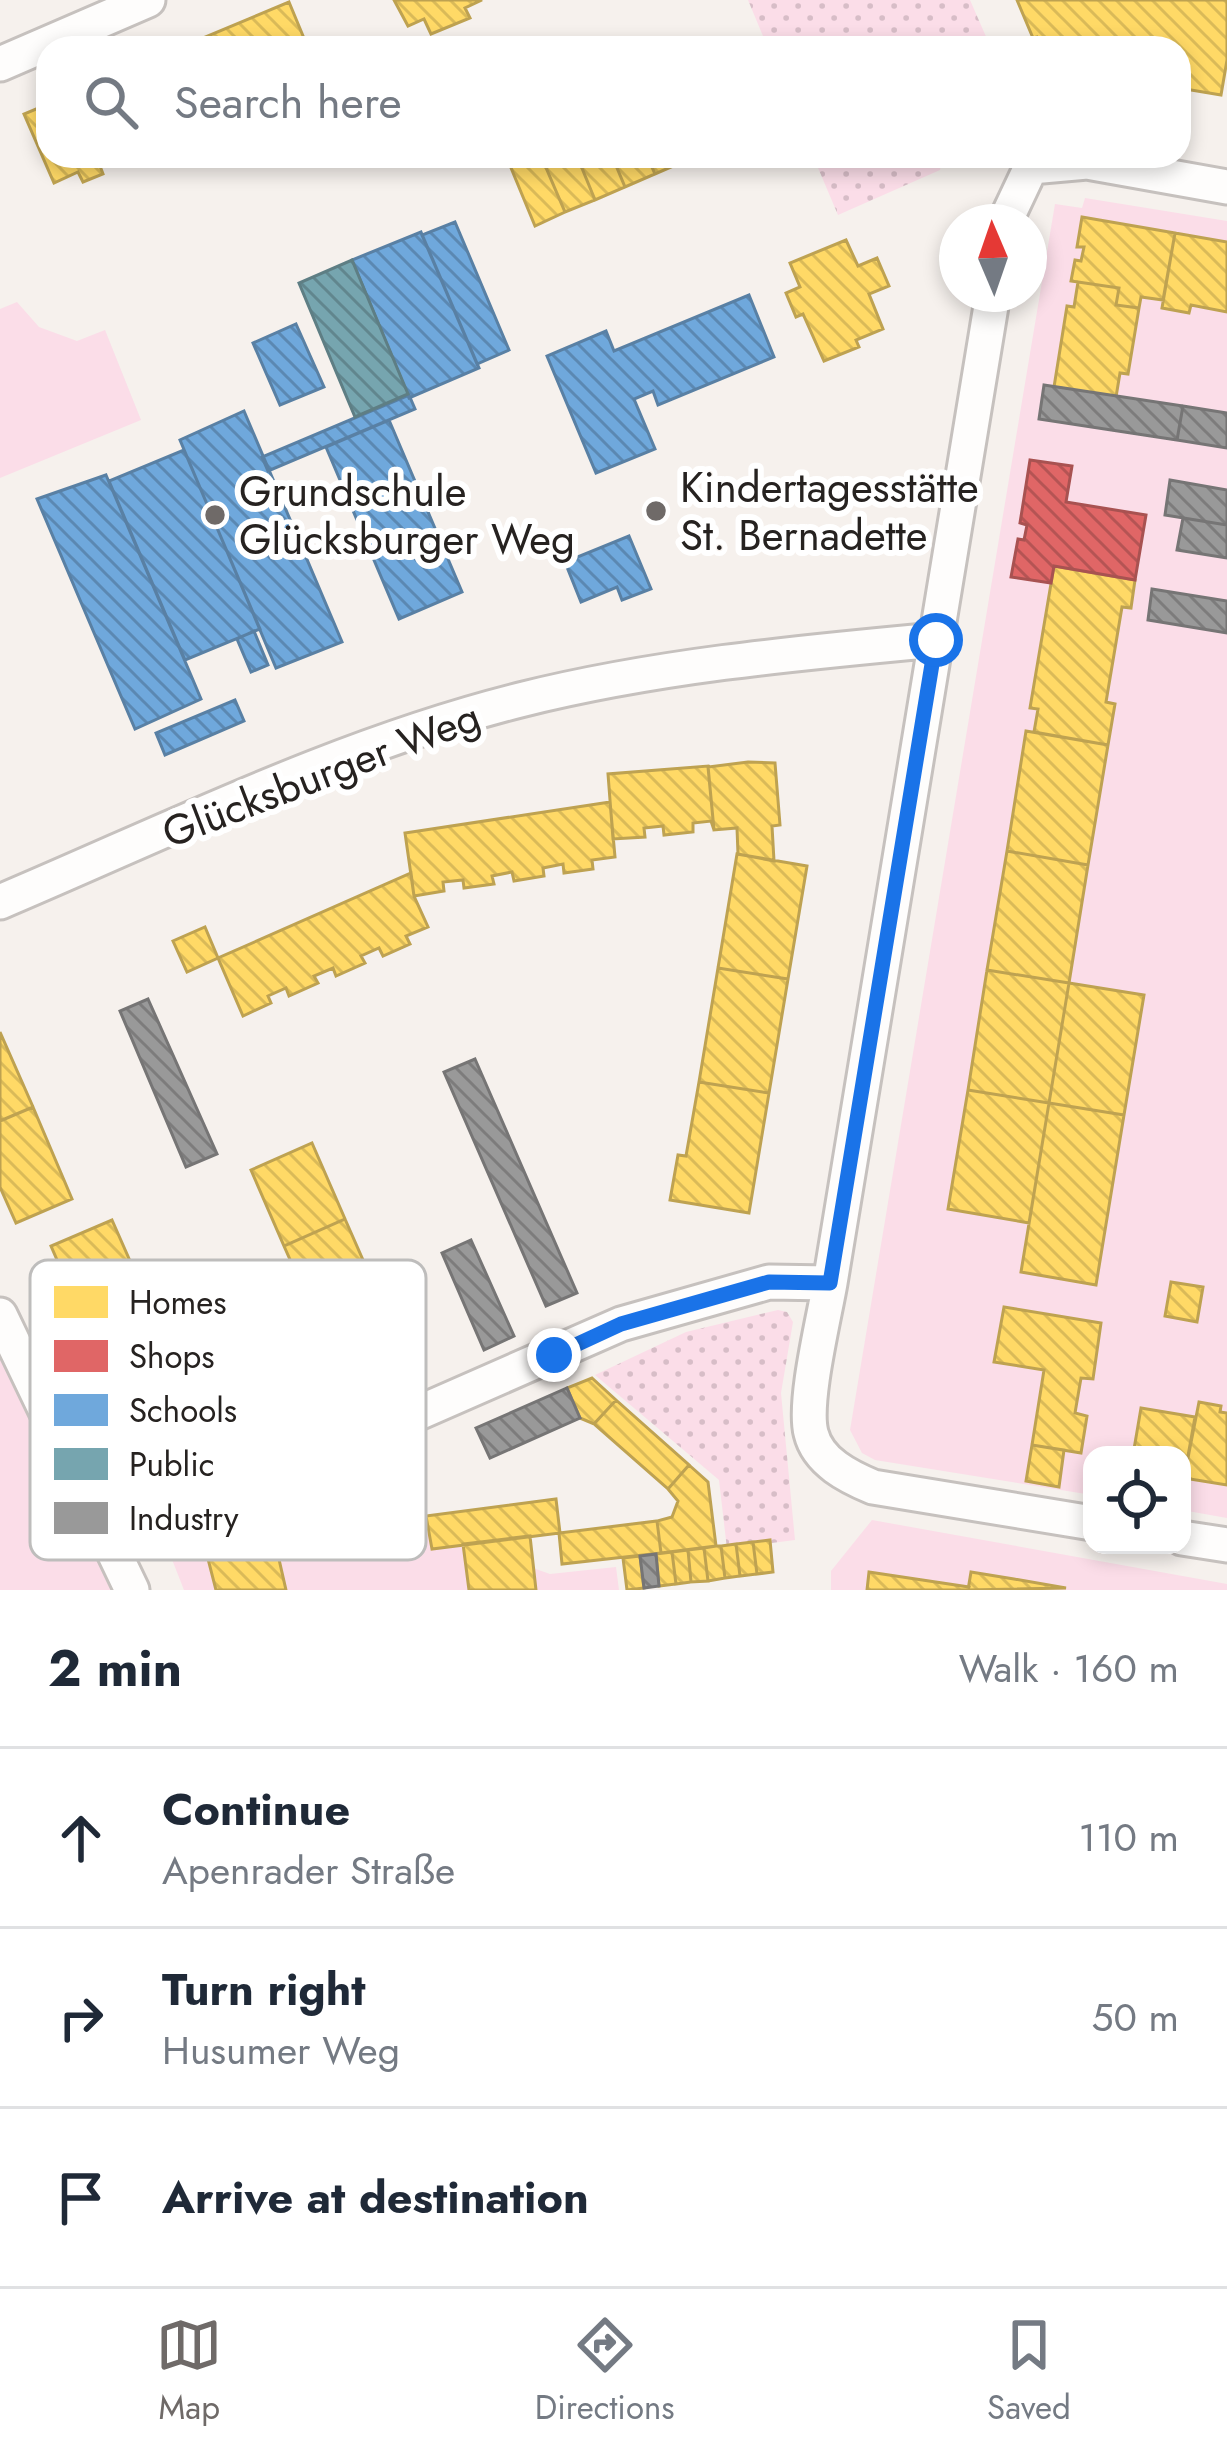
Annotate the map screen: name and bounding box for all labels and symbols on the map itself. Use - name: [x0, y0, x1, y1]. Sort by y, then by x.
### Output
- north arrow: [939, 204, 1047, 312]
- place label: Kindertagesstätte St. Bernadette: [680, 457, 979, 566]
- place label: Grundschule Glücksburger Weg: [239, 461, 575, 570]
- marker: Kindertagesstätte St. Bernadette: [643, 498, 669, 524]
- marker: Grundschule Glücksburger Weg: [202, 502, 228, 528]
- route start: [909, 613, 963, 667]
- street label: Glücksburger Weg: [153, 686, 489, 863]
- legend: [30, 1260, 426, 1560]
- text: Homes: [129, 1279, 227, 1326]
- route end: [527, 1328, 581, 1382]
- text: Shops: [129, 1333, 215, 1380]
- text: Schools: [129, 1387, 237, 1434]
- text: Public: [129, 1441, 215, 1488]
- text: Industry: [129, 1495, 239, 1542]

